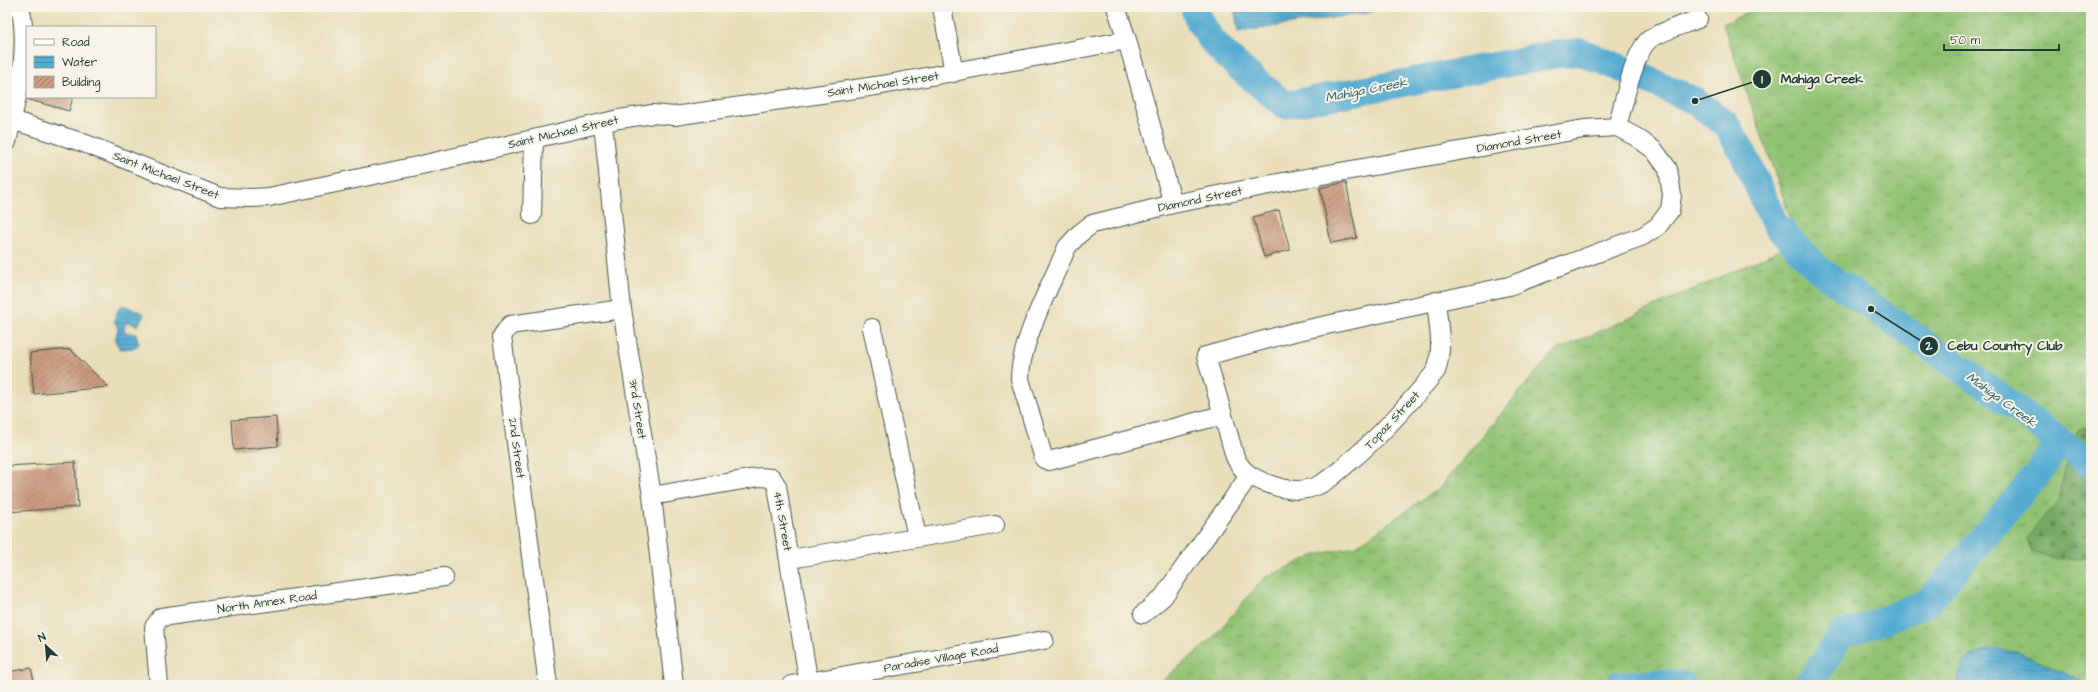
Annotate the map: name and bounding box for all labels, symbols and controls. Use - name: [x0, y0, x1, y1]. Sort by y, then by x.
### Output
- legend: [26, 26, 156, 98]
- scale bar: [1944, 26, 2059, 52]
- text: 50 m: [1950, 32, 1981, 49]
- text: Road: [62, 34, 90, 51]
- text: Water: [62, 54, 98, 71]
- callout: Mahiga Creek: [1752, 66, 1871, 91]
- street label: Saint Michael Street: [826, 67, 940, 102]
- text: Mahiga Creek: [1781, 70, 1864, 90]
- text: 1: [1761, 71, 1763, 88]
- water label: Mahiga Creek: [1324, 73, 1410, 108]
- text: Building: [62, 74, 100, 92]
- street label: Saint Michael Street: [506, 111, 620, 153]
- street label: Diamond Street: [1475, 126, 1563, 157]
- street label: Saint Michael Street: [110, 147, 222, 204]
- street label: Diamond Street: [1156, 182, 1244, 217]
- callout: Cebu Country Club: [1919, 333, 2070, 358]
- text: Cebu Country Club: [1948, 337, 2063, 356]
- text: 2: [1925, 338, 1933, 355]
- water label: Mahiga Creek: [1962, 368, 2041, 433]
- street label: 3rd Street: [624, 378, 651, 441]
- street label: Topaz Street: [1361, 387, 1424, 453]
- street label: 2nd Street: [504, 417, 529, 480]
- street label: 4th Street: [769, 490, 796, 553]
- street label: North Annex Road: [216, 587, 318, 618]
- north arrow: [26, 626, 66, 666]
- text: N: [35, 629, 48, 646]
- street label: Paradise Village Road: [882, 640, 1000, 678]

